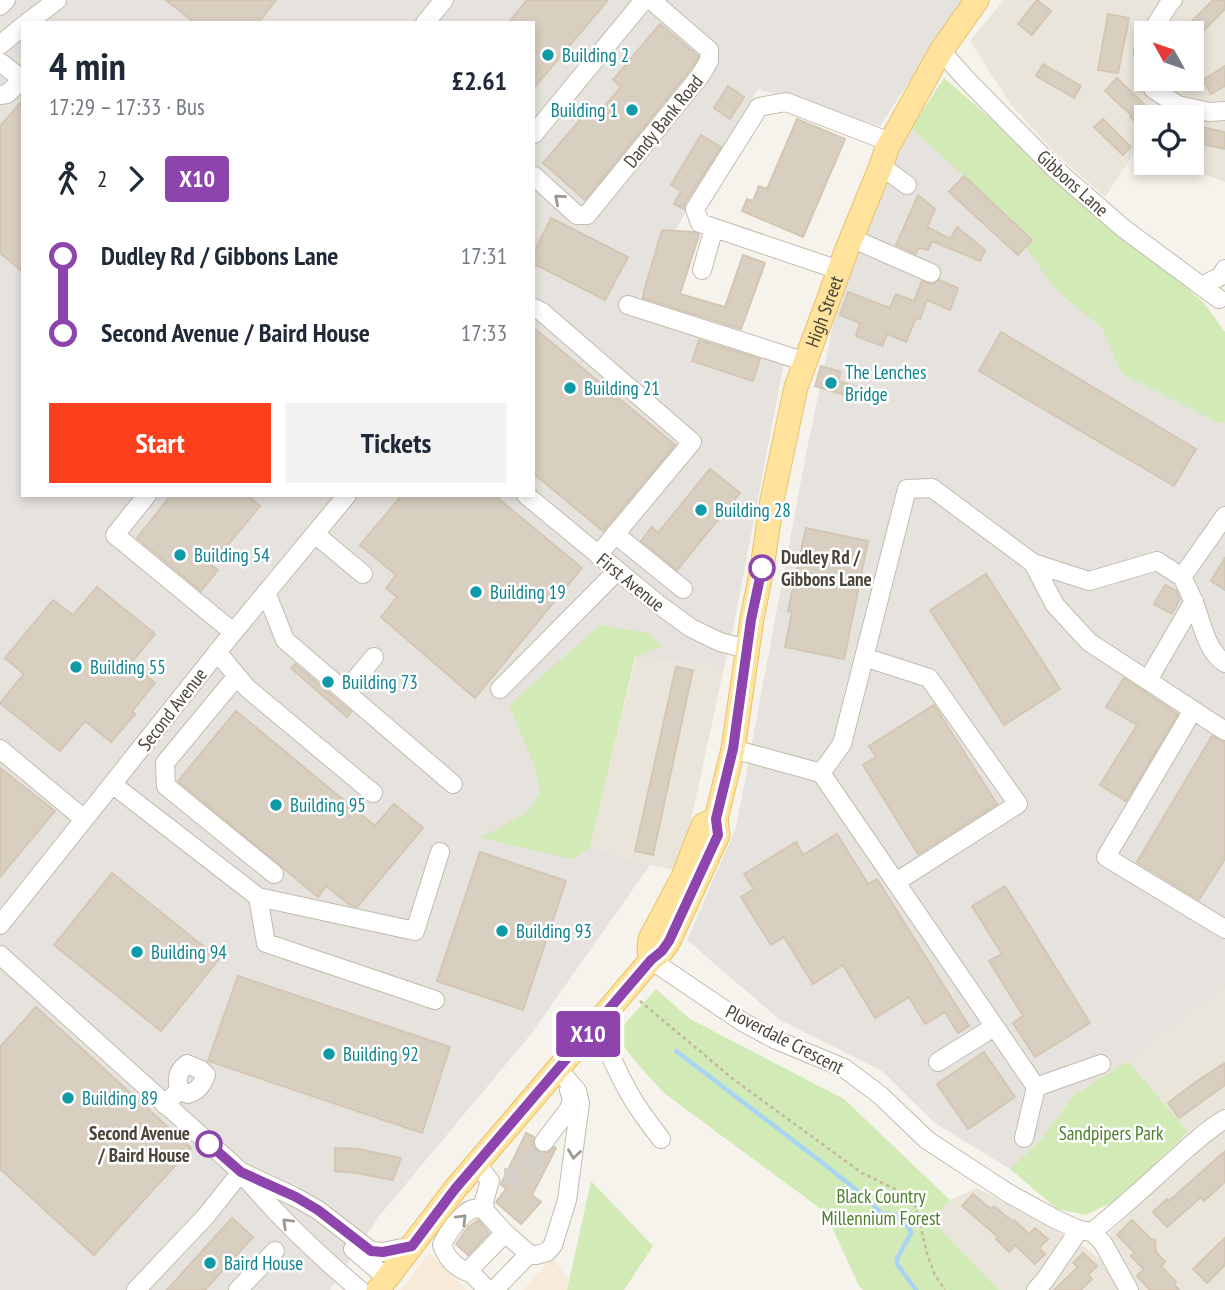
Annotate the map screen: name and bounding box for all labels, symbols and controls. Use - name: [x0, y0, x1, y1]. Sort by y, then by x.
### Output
- north arrow: [1134, 21, 1204, 91]
- map controls: [1134, 21, 1204, 175]
- text: 4 min: [49, 41, 126, 90]
- place label: Building 2: [562, 43, 629, 67]
- marker: Building 2: [540, 47, 556, 63]
- text: £2.61: [452, 64, 507, 97]
- street label: Dandy Bank Road: [618, 70, 708, 172]
- text: 17:29 – 17:33 · Bus: [49, 92, 205, 121]
- place label: Building 1: [551, 98, 618, 122]
- marker: Building 1: [624, 102, 640, 118]
- button: locate: [1134, 105, 1204, 175]
- street label: Gibbons Lane: [1032, 145, 1114, 222]
- icon: walk: [49, 160, 87, 198]
- icon: forward: [117, 160, 155, 198]
- text: X10: [179, 163, 215, 194]
- text: 2: [97, 164, 107, 193]
- one-way arrow: [554, 195, 567, 207]
- text: Dudley Rd / Gibbons Lane: [101, 239, 338, 272]
- text: 17:31: [461, 241, 507, 270]
- street label: High Street: [800, 272, 848, 350]
- text: Second Avenue / Baird House: [101, 316, 370, 349]
- text: 17:33: [461, 318, 507, 347]
- place label: The Lenches Bridge: [845, 360, 926, 406]
- marker: The Lenches Bridge: [823, 375, 839, 391]
- place label: Building 21: [584, 376, 660, 400]
- marker: Building 21: [562, 380, 578, 396]
- button: Start: [49, 403, 271, 483]
- button: Tickets: [285, 403, 507, 483]
- place label: Building 28: [715, 498, 791, 522]
- marker: Building 28: [693, 502, 709, 518]
- place label: Building 54: [194, 543, 270, 567]
- place label: Dudley Rd / Gibbons Lane: [781, 545, 872, 591]
- marker: Building 54: [172, 547, 188, 563]
- street label: First Avenue: [592, 547, 670, 617]
- marker: Dudley Rd / Gibbons Lane: [749, 555, 775, 581]
- place label: Building 19: [490, 580, 566, 604]
- marker: Building 19: [468, 584, 484, 600]
- place label: Building 55: [90, 655, 166, 679]
- marker: Building 55: [68, 659, 84, 675]
- street label: Second Avenue: [132, 663, 212, 755]
- place label: Building 73: [342, 670, 418, 694]
- marker: Building 73: [320, 674, 336, 690]
- place label: Building 95: [290, 793, 366, 817]
- marker: Building 95: [268, 797, 284, 813]
- place label: Building 93: [516, 919, 592, 943]
- marker: Building 93: [494, 923, 510, 939]
- place label: Building 94: [151, 940, 227, 964]
- marker: Building 94: [129, 944, 145, 960]
- street label: Ploverdale Crescent: [722, 999, 849, 1079]
- line badge: X10: [548, 1011, 628, 1057]
- text: X10: [570, 1018, 606, 1049]
- place label: Building 92: [343, 1042, 419, 1066]
- marker: Building 92: [321, 1046, 337, 1062]
- place label: Building 89: [82, 1086, 158, 1110]
- marker: Building 89: [60, 1090, 76, 1106]
- place label: Second Avenue / Baird House: [89, 1121, 190, 1167]
- park label: Sandpipers Park: [1059, 1121, 1164, 1145]
- marker: Second Avenue / Baird House: [196, 1131, 222, 1157]
- one-way arrow: [566, 1148, 581, 1160]
- park label: Black Country Millennium Forest: [821, 1184, 941, 1230]
- one-way arrow: [453, 1214, 466, 1227]
- one-way arrow: [283, 1218, 296, 1231]
- place label: Baird House: [224, 1251, 303, 1275]
- marker: Baird House: [202, 1255, 218, 1271]

